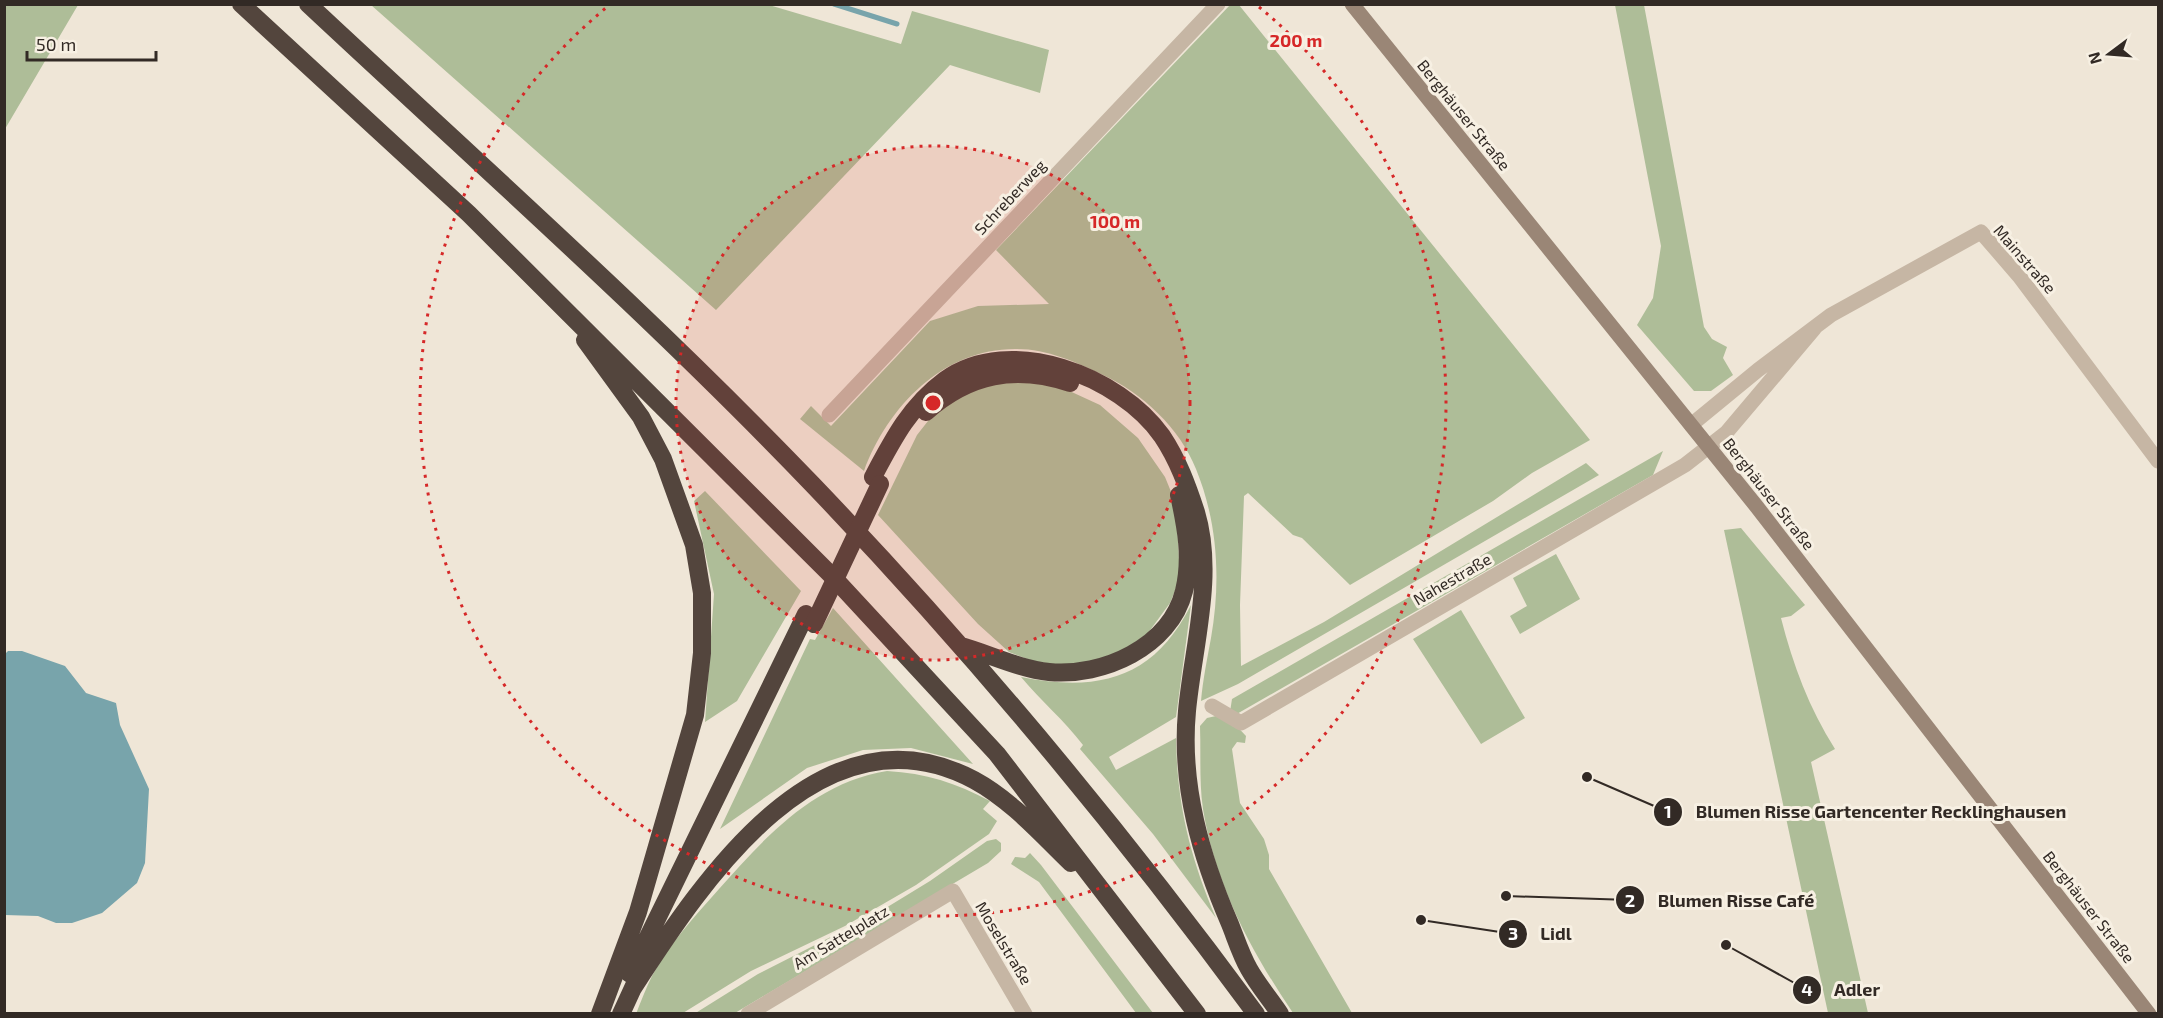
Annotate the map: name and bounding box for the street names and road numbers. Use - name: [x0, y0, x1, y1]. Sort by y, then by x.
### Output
- street label: Berghäuser Straße: [1414, 55, 1515, 174]
- street label: Schreberweg: [970, 155, 1049, 238]
- street label: Mainstraße: [1990, 220, 2060, 297]
- street label: Berghäuser Straße: [1720, 434, 1819, 553]
- street label: Nahestraße: [1409, 549, 1494, 608]
- street label: Berghäuser Straße: [2040, 847, 2139, 966]
- street label: Moselstraße: [972, 898, 1037, 988]
- street label: Am Sattelplatz: [790, 901, 892, 973]

